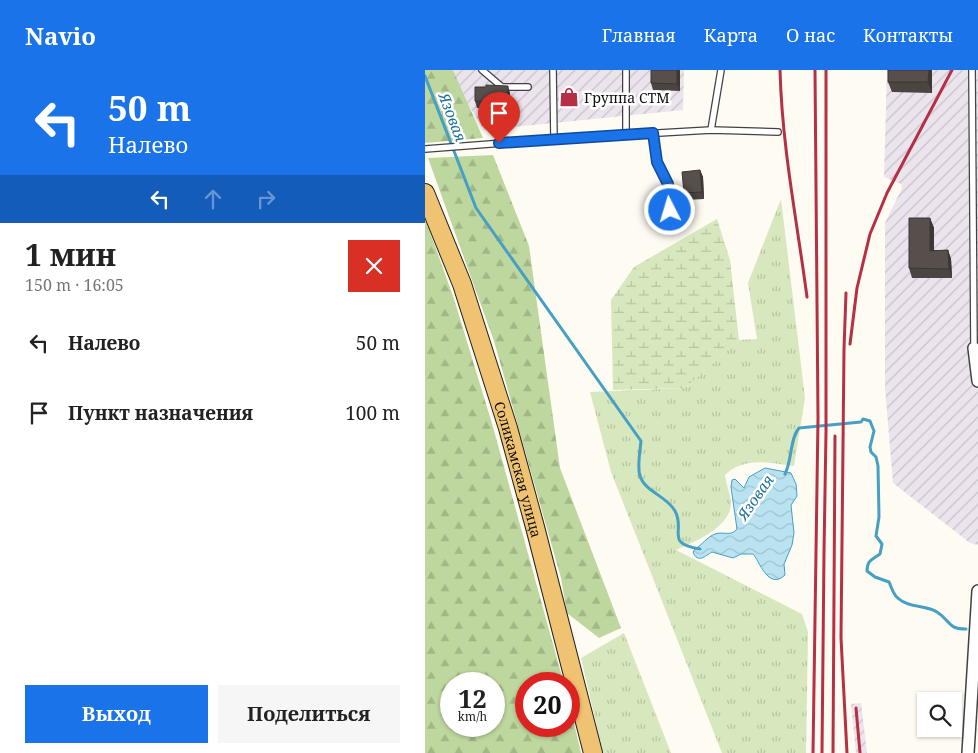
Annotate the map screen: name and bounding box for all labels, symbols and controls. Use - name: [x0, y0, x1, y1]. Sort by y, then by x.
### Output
- text: Navio: [25, 19, 96, 52]
- text: Главная: [602, 23, 676, 47]
- text: Карта: [704, 23, 758, 47]
- text: О нас: [786, 23, 835, 47]
- text: Контакты: [863, 23, 953, 47]
- text: 50 m: [108, 84, 191, 131]
- shop icon: Группа СТМ: [558, 86, 580, 108]
- place label: Группа СТМ: [584, 88, 670, 107]
- water label: Язовая: [434, 89, 472, 145]
- icon: left: [25, 90, 90, 155]
- pin: [478, 92, 520, 143]
- icon: arrive: [485, 99, 513, 127]
- text: Налево: [108, 129, 188, 159]
- position arrow: [643, 183, 695, 235]
- icon: left: [146, 185, 174, 213]
- icon: ahead: [199, 185, 227, 213]
- icon: right: [252, 185, 280, 213]
- text: 1 мин: [25, 234, 116, 275]
- button: close: [348, 240, 400, 292]
- text: 150 m · 16:05: [25, 274, 124, 296]
- icon: left: [25, 329, 53, 357]
- text: Налево: [68, 330, 140, 356]
- text: 50 m: [356, 330, 400, 356]
- icon: arrive: [25, 399, 53, 427]
- street label: Соликамская улица: [491, 399, 547, 539]
- text: Пункт назначения: [68, 400, 253, 426]
- text: 100 m: [345, 400, 400, 426]
- water label: Язовая: [732, 470, 778, 524]
- speed limit sign: 20: [515, 672, 580, 737]
- text: 12: [458, 681, 487, 715]
- button: Выход: [25, 685, 208, 743]
- button: Поделиться: [218, 685, 400, 743]
- map controls: [917, 692, 962, 737]
- button: search: [917, 692, 962, 737]
- text: km/h: [458, 708, 487, 725]

